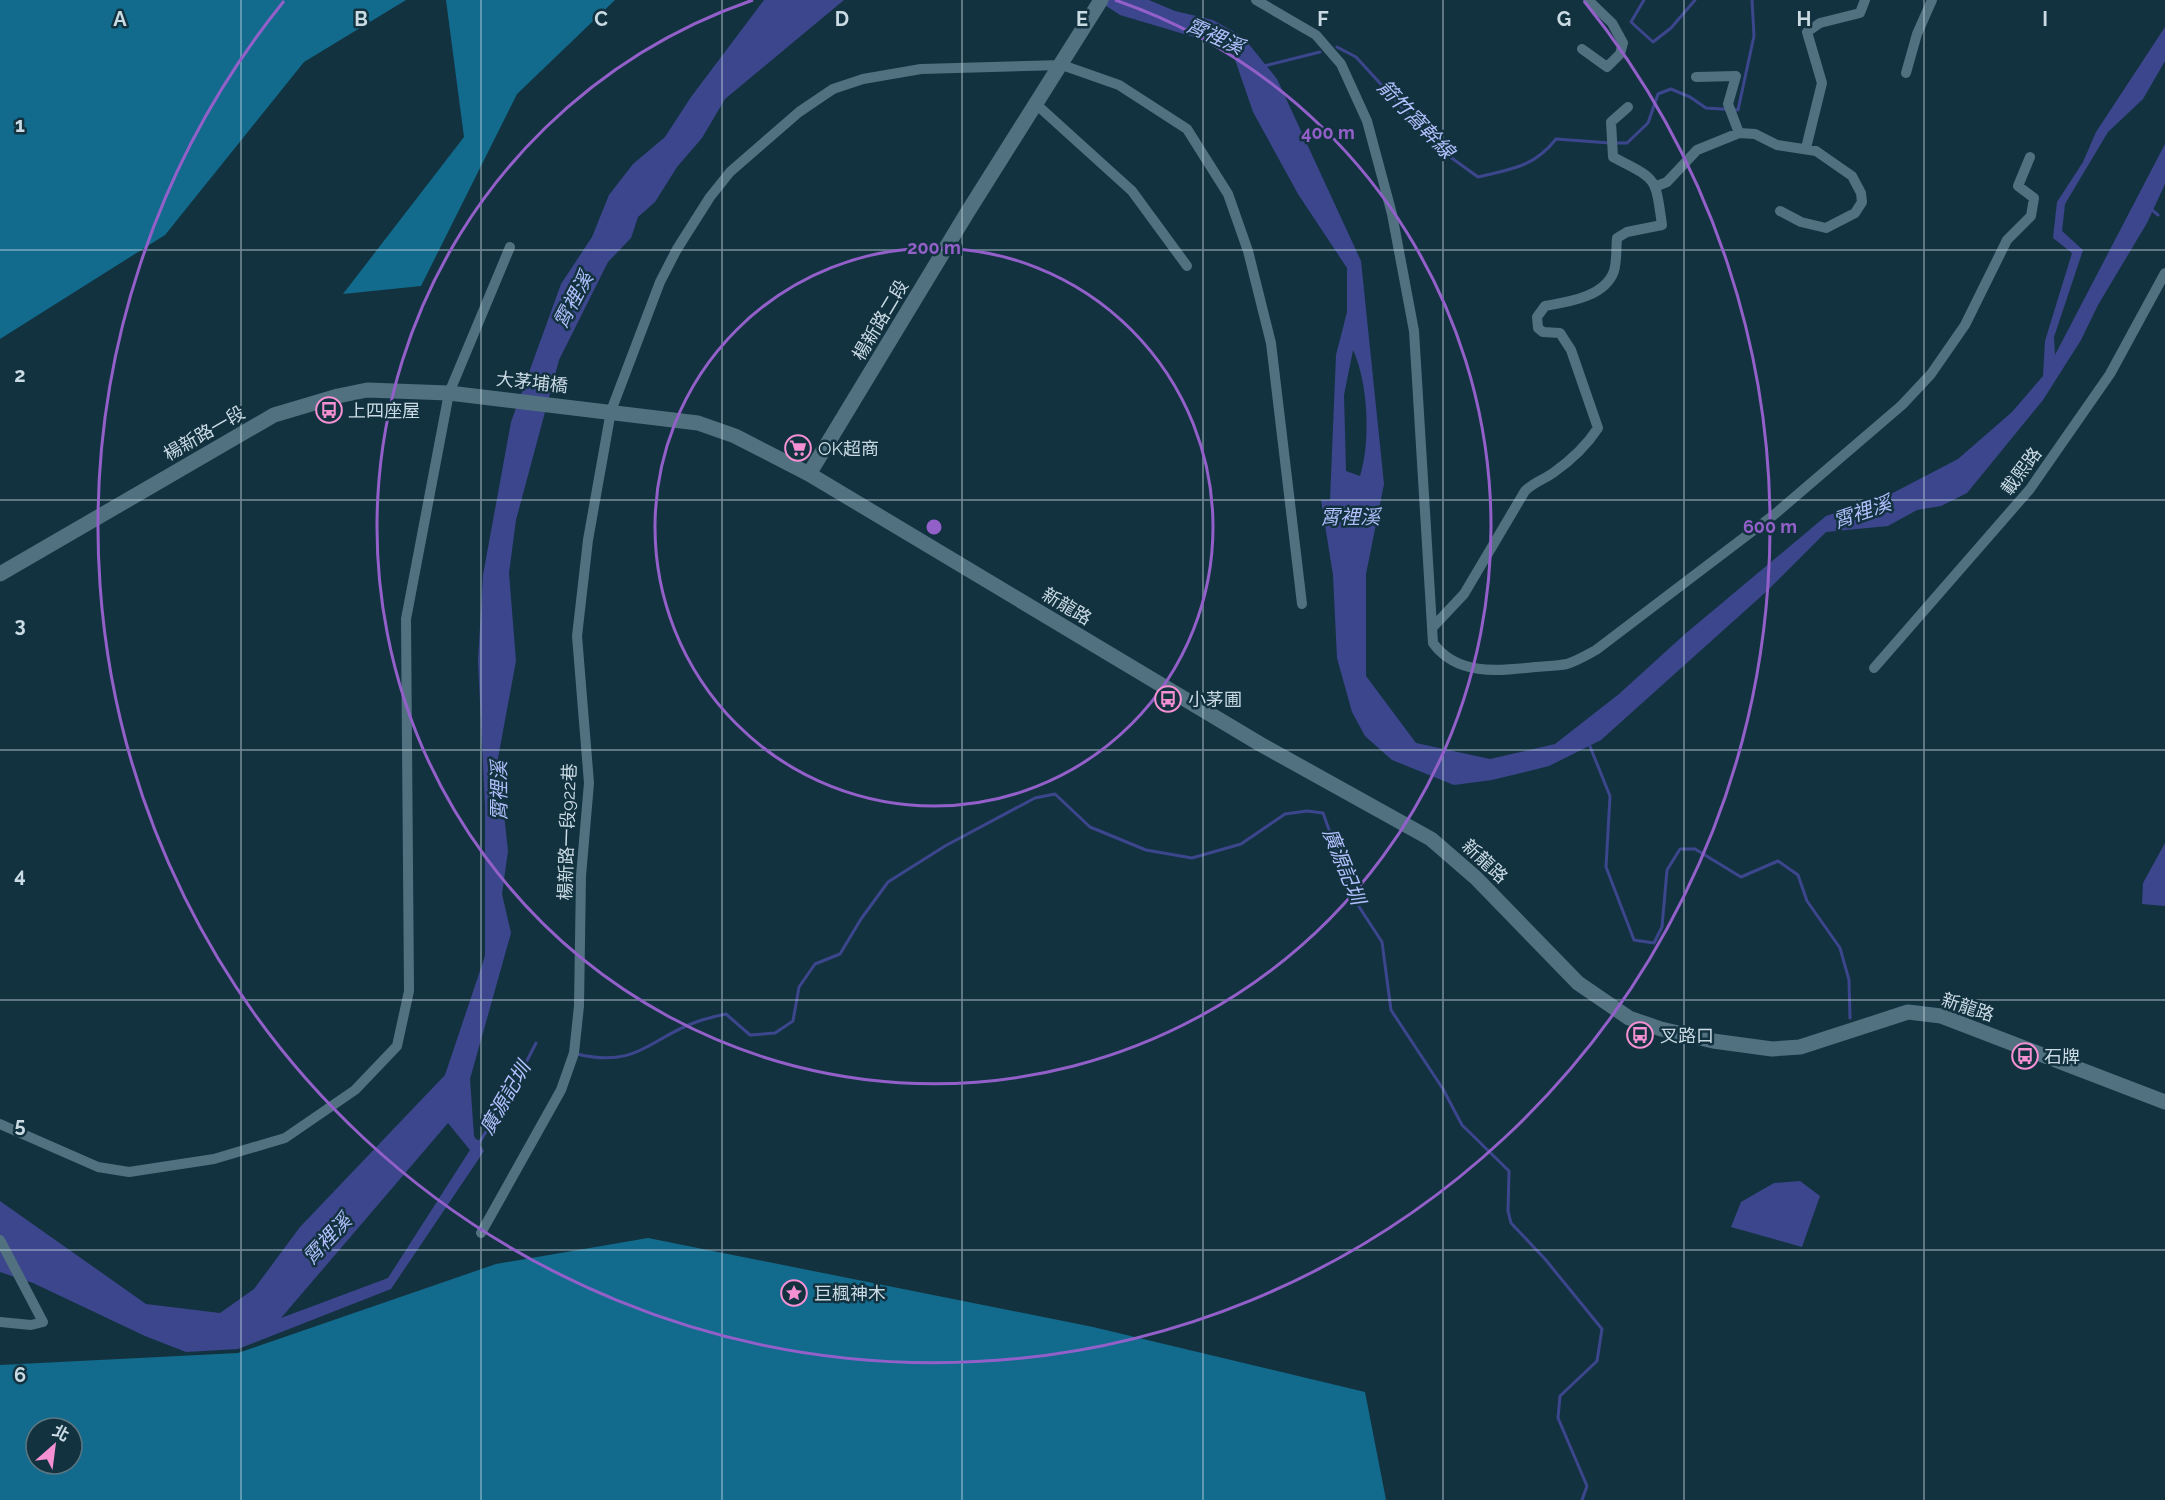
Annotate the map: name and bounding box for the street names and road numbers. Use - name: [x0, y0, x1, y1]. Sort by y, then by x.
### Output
- street label: 楊新路二段: [848, 276, 912, 364]
- street label: 大茅埔橋: [495, 368, 569, 396]
- street label: 楊新路一段: [160, 401, 248, 465]
- street label: 載熙路: [1996, 443, 2046, 499]
- street label: 新龍路: [1038, 583, 1096, 629]
- street label: 楊新路一段922巷: [554, 763, 580, 901]
- street label: 新龍路: [1458, 835, 1512, 887]
- street label: 新龍路: [1939, 989, 1997, 1025]

